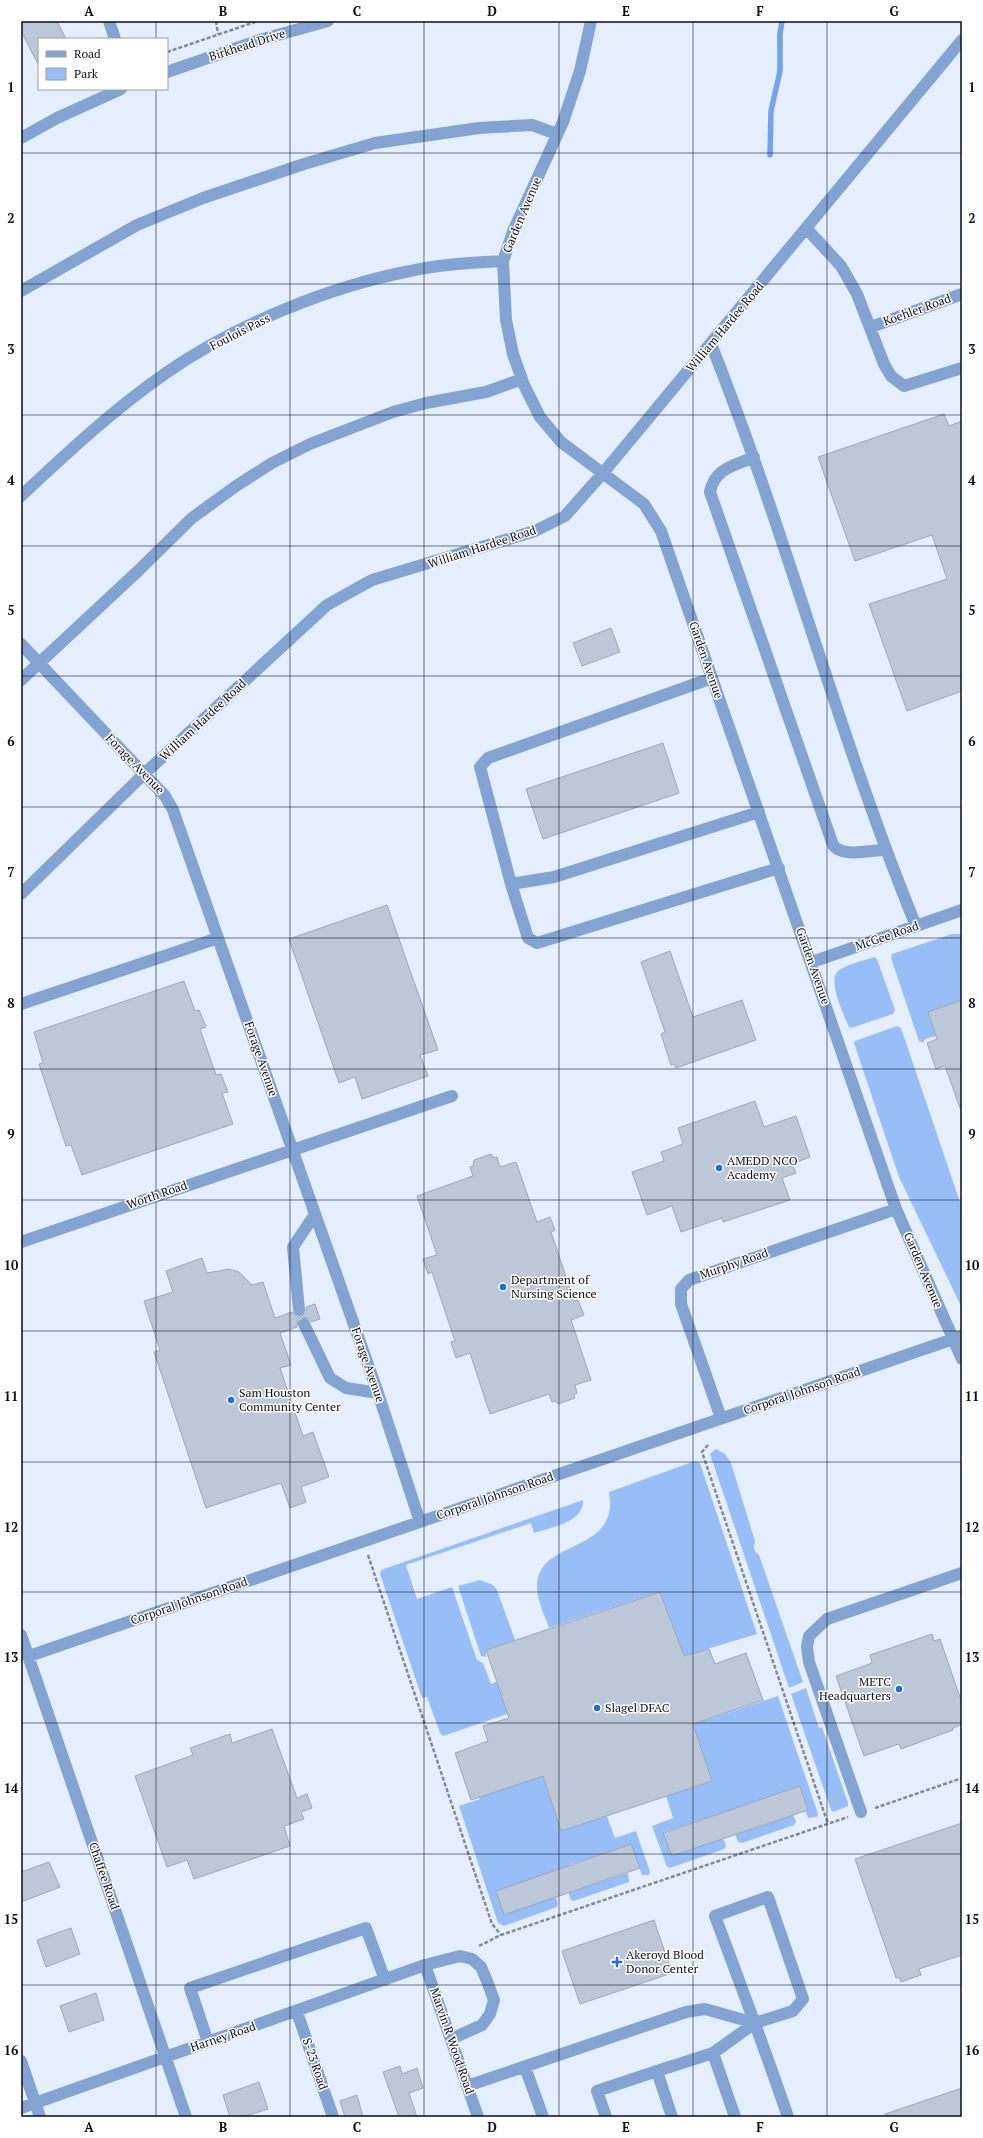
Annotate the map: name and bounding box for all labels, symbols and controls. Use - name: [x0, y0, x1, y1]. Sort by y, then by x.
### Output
- text: A: [84, 2, 94, 20]
- text: B: [219, 2, 227, 20]
- text: C: [353, 2, 361, 20]
- text: D: [487, 2, 497, 20]
- text: E: [622, 2, 630, 20]
- text: F: [756, 2, 764, 20]
- text: G: [889, 2, 899, 20]
- street label: Birkhead Drive: [207, 25, 287, 64]
- legend: [38, 38, 168, 90]
- text: Road: [74, 46, 101, 61]
- text: Park: [74, 66, 99, 81]
- text: 1: [7, 78, 15, 96]
- text: 1: [968, 78, 976, 96]
- street label: Garden Avenue: [499, 175, 544, 255]
- text: 2: [7, 209, 15, 227]
- text: 2: [968, 209, 976, 227]
- street label: William Hardee Road: [683, 278, 767, 375]
- street label: Koehler Road: [881, 290, 953, 329]
- street label: Foulois Pass: [207, 310, 272, 353]
- text: 3: [7, 340, 15, 358]
- text: 3: [968, 340, 976, 358]
- text: 4: [7, 471, 15, 489]
- text: 4: [968, 471, 976, 489]
- street label: William Hardee Road: [426, 522, 538, 571]
- text: 5: [7, 601, 15, 619]
- text: 5: [968, 601, 976, 619]
- street label: Garden Avenue: [686, 619, 727, 700]
- street label: William Hardee Road: [156, 675, 249, 764]
- street label: Forage Avenue: [103, 730, 168, 797]
- text: 6: [7, 732, 15, 750]
- text: 6: [968, 732, 976, 750]
- text: 7: [7, 863, 15, 881]
- text: 7: [968, 863, 976, 881]
- street label: McGee Road: [853, 918, 921, 953]
- street label: Garden Avenue: [793, 925, 834, 1006]
- text: 8: [7, 994, 15, 1012]
- text: 8: [968, 994, 976, 1012]
- street label: Forage Avenue: [242, 1019, 281, 1098]
- text: 9: [7, 1125, 15, 1143]
- text: 9: [968, 1125, 976, 1143]
- place label: AMEDD NCO Academy: [727, 1153, 798, 1182]
- marker: AMEDD NCO Academy: [714, 1163, 724, 1173]
- street label: Worth Road: [125, 1177, 189, 1212]
- street label: Garden Avenue: [901, 1230, 946, 1310]
- street label: Murphy Road: [698, 1245, 770, 1282]
- text: 10: [4, 1256, 19, 1274]
- text: 10: [965, 1256, 980, 1274]
- place label: Department of Nursing Science: [511, 1272, 597, 1301]
- marker: Department of Nursing Science: [498, 1282, 508, 1292]
- street label: Forage Avenue: [349, 1325, 388, 1404]
- street label: Corporal Johnson Road: [741, 1363, 863, 1418]
- place label: Sam Houston Community Center: [239, 1385, 341, 1414]
- text: 11: [4, 1387, 18, 1405]
- text: 11: [965, 1387, 979, 1405]
- marker: Sam Houston Community Center: [226, 1395, 236, 1405]
- street label: Corporal Johnson Road: [434, 1468, 556, 1523]
- text: 12: [4, 1518, 18, 1536]
- text: 12: [965, 1518, 979, 1536]
- street label: Corporal Johnson Road: [128, 1573, 250, 1628]
- text: 13: [4, 1648, 18, 1666]
- text: 13: [965, 1648, 979, 1666]
- place label: METC Headquarters: [819, 1674, 891, 1703]
- marker: METC Headquarters: [894, 1684, 904, 1694]
- place label: Slagel DFAC: [605, 1700, 670, 1715]
- marker: Slagel DFAC: [592, 1703, 602, 1713]
- text: 14: [4, 1779, 19, 1797]
- text: 14: [965, 1779, 980, 1797]
- street label: Chaffee Road: [86, 1840, 123, 1912]
- text: 15: [4, 1910, 18, 1928]
- text: 15: [965, 1910, 979, 1928]
- place label: Akeroyd Blood Donor Center: [626, 1947, 704, 1976]
- marker: Akeroyd Blood Donor Center: [611, 1956, 623, 1968]
- street label: Marvin R Wood Road: [427, 1986, 478, 2096]
- street label: Harney Road: [188, 2018, 258, 2055]
- street label: S-23 Road: [300, 2036, 331, 2092]
- text: 16: [4, 2041, 18, 2059]
- text: 16: [965, 2041, 979, 2059]
- text: A: [84, 2118, 94, 2136]
- text: B: [219, 2118, 227, 2136]
- text: C: [353, 2118, 361, 2136]
- text: D: [487, 2118, 497, 2136]
- text: E: [622, 2118, 630, 2136]
- text: F: [756, 2118, 764, 2136]
- text: G: [889, 2118, 899, 2136]

